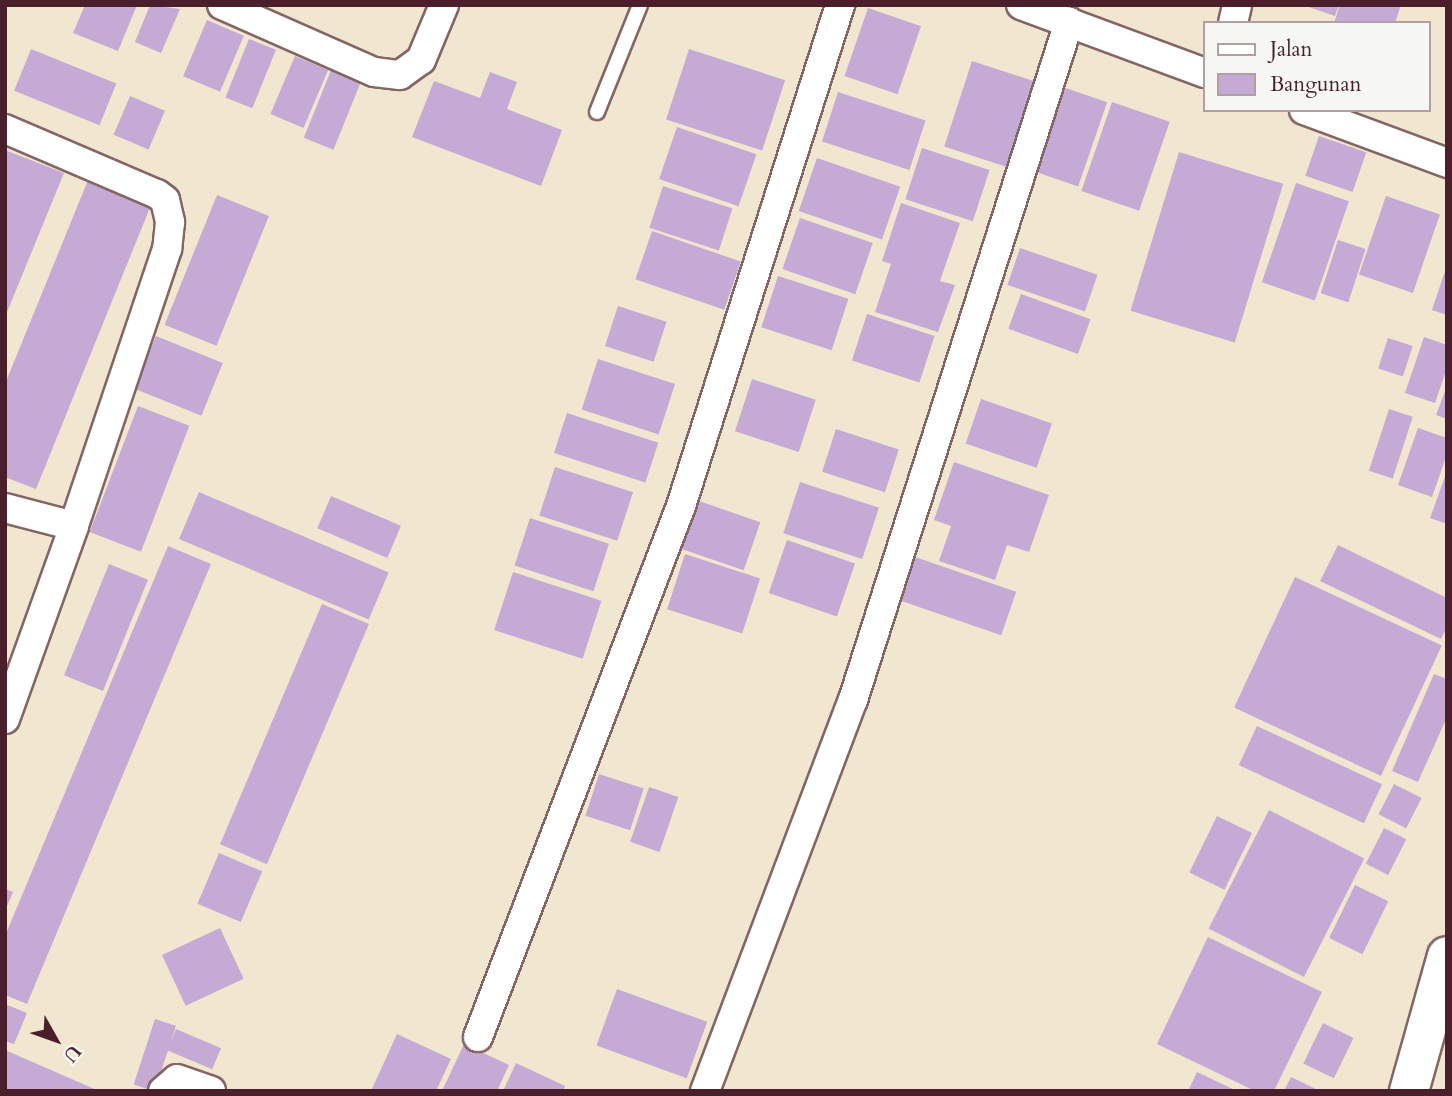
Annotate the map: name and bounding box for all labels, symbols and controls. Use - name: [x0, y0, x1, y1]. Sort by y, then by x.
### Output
- legend: [1204, 21, 1431, 112]
- text: Jalan: [1270, 35, 1313, 64]
- text: Bangunan: [1270, 70, 1362, 99]
- north arrow: [21, 1005, 91, 1075]
- text: U: [57, 1039, 87, 1068]

